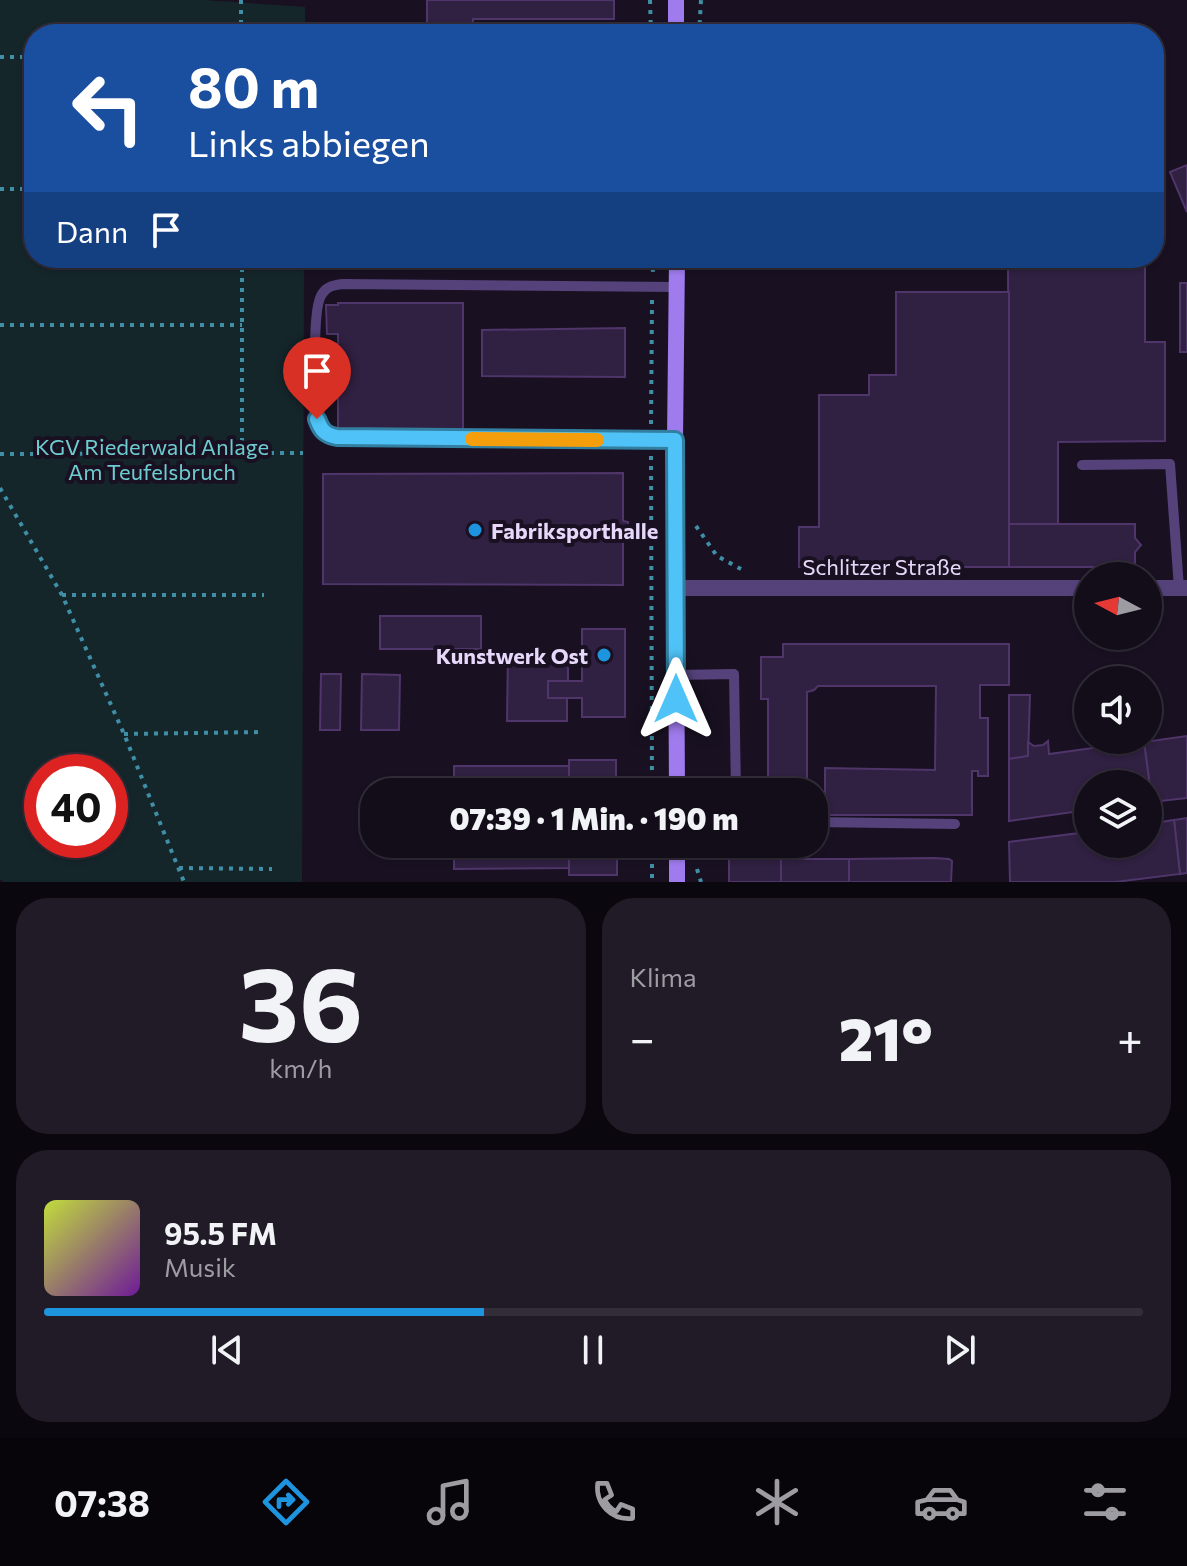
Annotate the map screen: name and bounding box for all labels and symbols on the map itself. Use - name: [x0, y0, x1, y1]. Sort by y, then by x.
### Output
- pin: [283, 337, 351, 419]
- park label: KGV Riederwald Anlage Am Teufelsbruch: [35, 433, 269, 485]
- place label: Fabriksporthalle: [491, 517, 658, 544]
- marker: Fabriksporthalle: [466, 521, 484, 539]
- street label: Schlitzer Straße: [803, 553, 961, 580]
- north arrow: [1074, 562, 1162, 650]
- place label: Kunstwerk Ost: [436, 642, 588, 669]
- marker: Kunstwerk Ost: [595, 646, 613, 664]
- position arrow: [634, 657, 718, 741]
- speed limit sign: 40: [24, 754, 128, 858]

